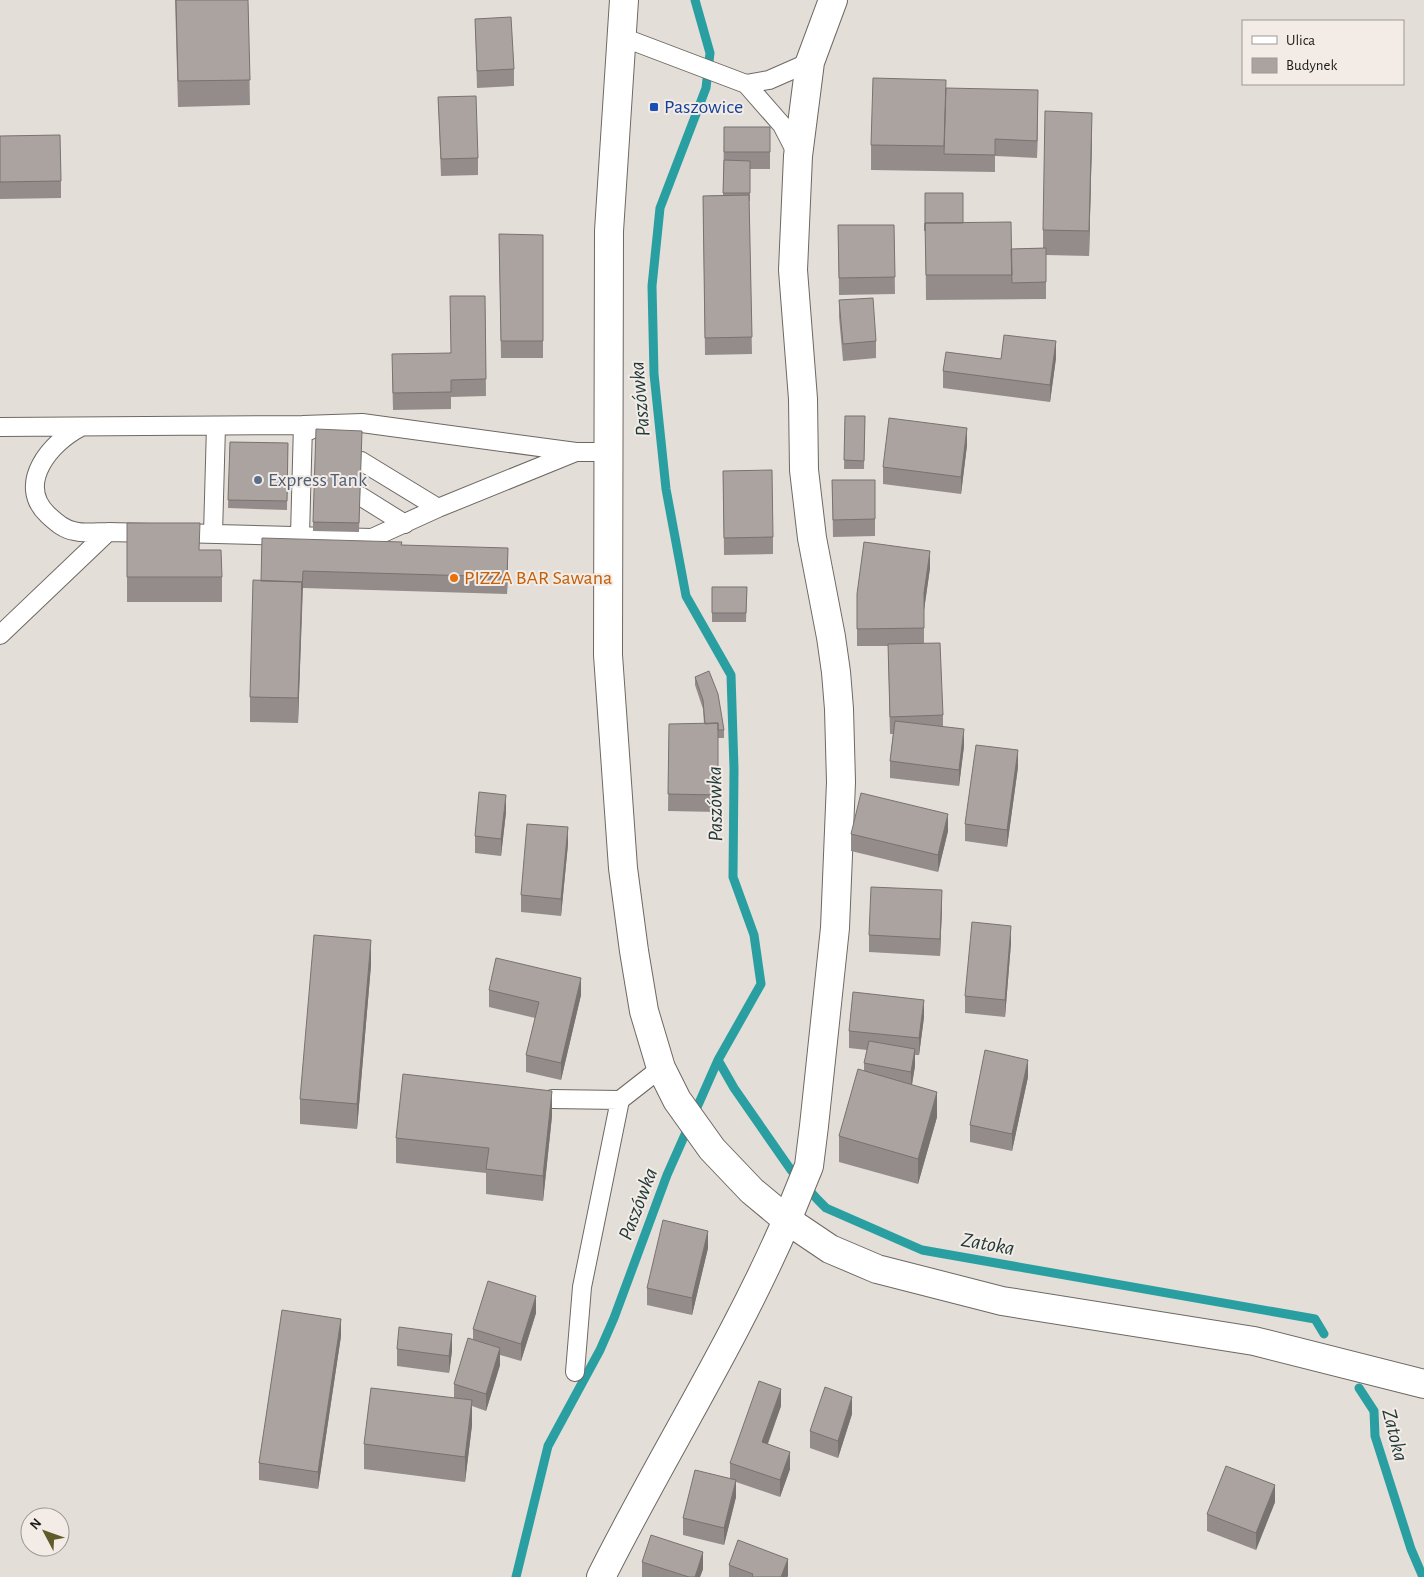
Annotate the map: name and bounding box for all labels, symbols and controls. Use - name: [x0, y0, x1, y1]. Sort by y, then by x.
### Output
- legend: [1242, 20, 1404, 85]
- text: Ulica: [1286, 33, 1315, 48]
- text: Budynek: [1286, 58, 1338, 73]
- place label: Paszowice: [664, 97, 743, 117]
- marker: Paszowice: [648, 101, 660, 113]
- water label: Paszówka: [626, 360, 654, 438]
- place label: Express Tank: [268, 470, 367, 490]
- marker: Express Tank: [252, 474, 264, 486]
- place label: PIZZA BAR Sawana: [464, 568, 612, 588]
- marker: PIZZA BAR Sawana: [448, 572, 460, 584]
- water label: Paszówka: [704, 766, 726, 842]
- water label: Paszówka: [615, 1165, 661, 1243]
- water label: Zatoka: [960, 1229, 1016, 1259]
- water label: Zatoka: [1378, 1407, 1412, 1463]
- north arrow: [20, 1507, 70, 1557]
- text: N: [27, 1516, 44, 1532]

